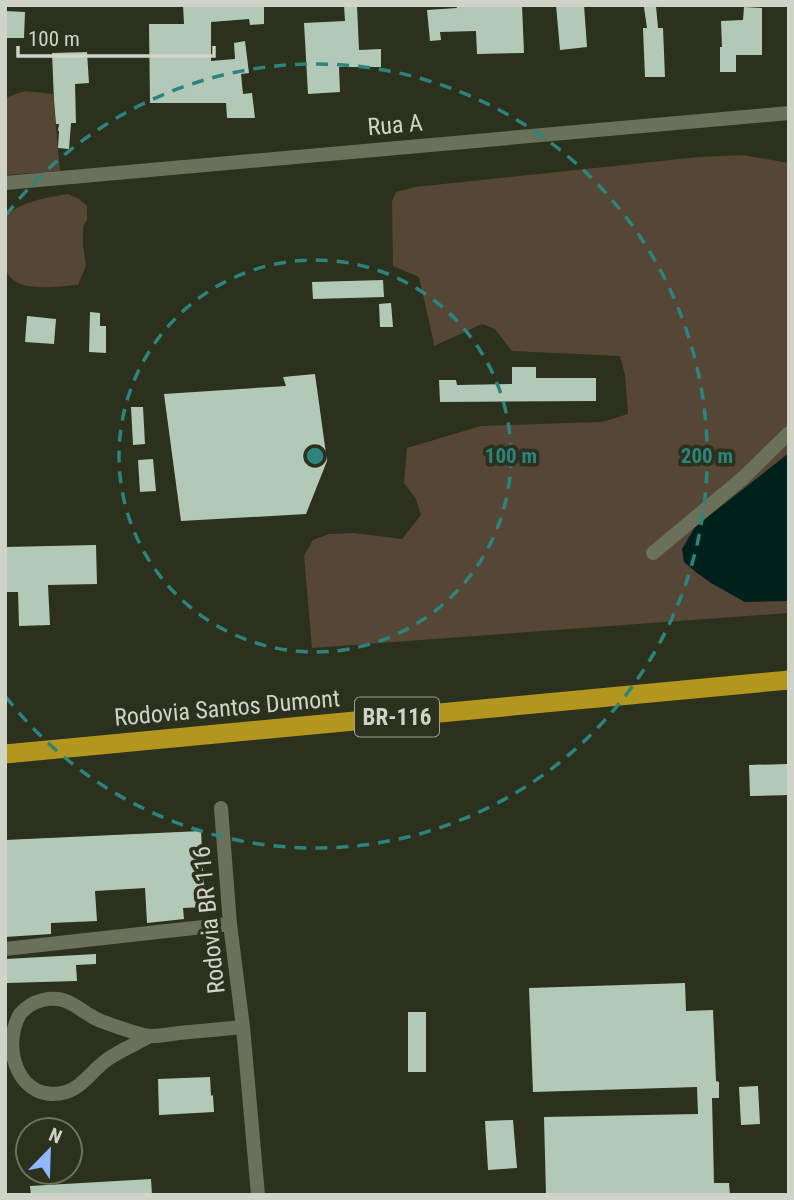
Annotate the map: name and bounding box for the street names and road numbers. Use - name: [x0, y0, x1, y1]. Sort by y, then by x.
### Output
- street label: Rua A: [366, 109, 424, 141]
- street label: Rodovia Santos Dumont: [113, 684, 341, 732]
- road number: BR-116: [355, 698, 439, 736]
- street label: Rodovia BR 116: [187, 845, 231, 995]

